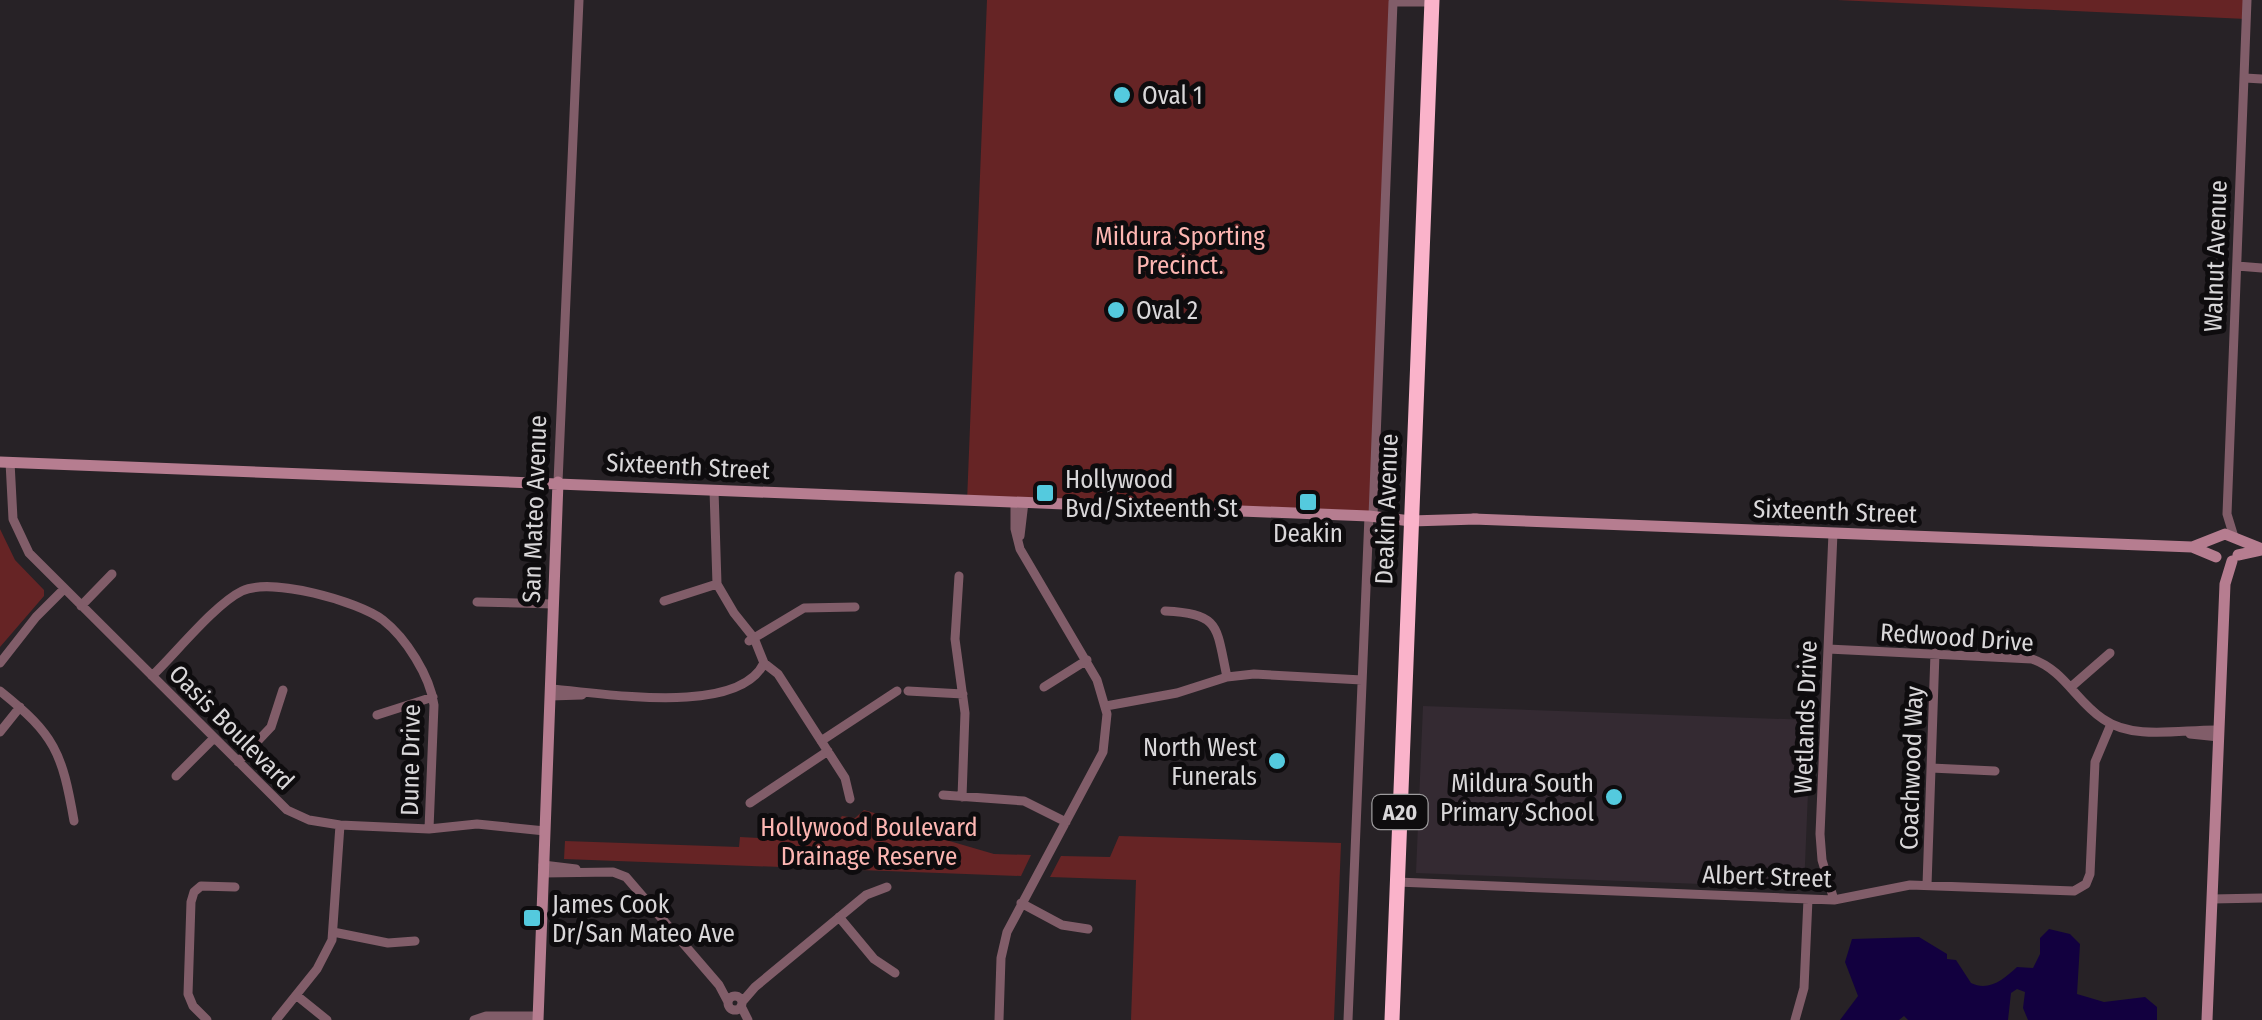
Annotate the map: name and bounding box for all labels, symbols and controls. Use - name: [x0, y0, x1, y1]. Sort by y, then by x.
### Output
- place label: Oval 1: [1142, 81, 1203, 111]
- marker: Oval 1: [1111, 84, 1133, 106]
- street label: Walnut Avenue: [2198, 180, 2234, 333]
- park label: Mildura Sporting Precinct.: [1095, 222, 1265, 281]
- place label: Oval 2: [1136, 296, 1198, 326]
- marker: Oval 2: [1105, 299, 1127, 321]
- street label: San Mateo Avenue: [517, 415, 553, 604]
- street label: Deakin Avenue: [1369, 433, 1405, 585]
- street label: Sixteenth Street: [605, 448, 771, 486]
- place label: Hollywood Bvd/Sixteenth St: [1065, 465, 1239, 524]
- marker: Hollywood Bvd/Sixteenth St: [1034, 482, 1056, 504]
- marker: Deakin: [1297, 491, 1319, 513]
- street label: Sixteenth Street: [1752, 494, 1918, 530]
- place label: Deakin: [1273, 519, 1343, 549]
- street label: Redwood Drive: [1879, 618, 2035, 658]
- street label: Wetlands Drive: [1788, 640, 1824, 794]
- street label: Oasis Boulevard: [163, 659, 300, 796]
- street label: Coachwood Way: [1894, 685, 1930, 851]
- street label: Dune Drive: [395, 704, 427, 816]
- place label: North West Funerals: [1143, 733, 1258, 792]
- marker: North West Funerals: [1266, 750, 1288, 772]
- place label: Mildura South Primary School: [1440, 769, 1594, 828]
- marker: Mildura South Primary School: [1603, 786, 1625, 808]
- road number: A20: [1372, 795, 1428, 829]
- park label: Hollywood Boulevard Drainage Reserve: [760, 813, 978, 872]
- street label: Albert Street: [1702, 860, 1833, 894]
- place label: James Cook Dr/San Mateo Ave: [552, 890, 735, 949]
- marker: James Cook Dr/San Mateo Ave: [521, 907, 543, 929]

